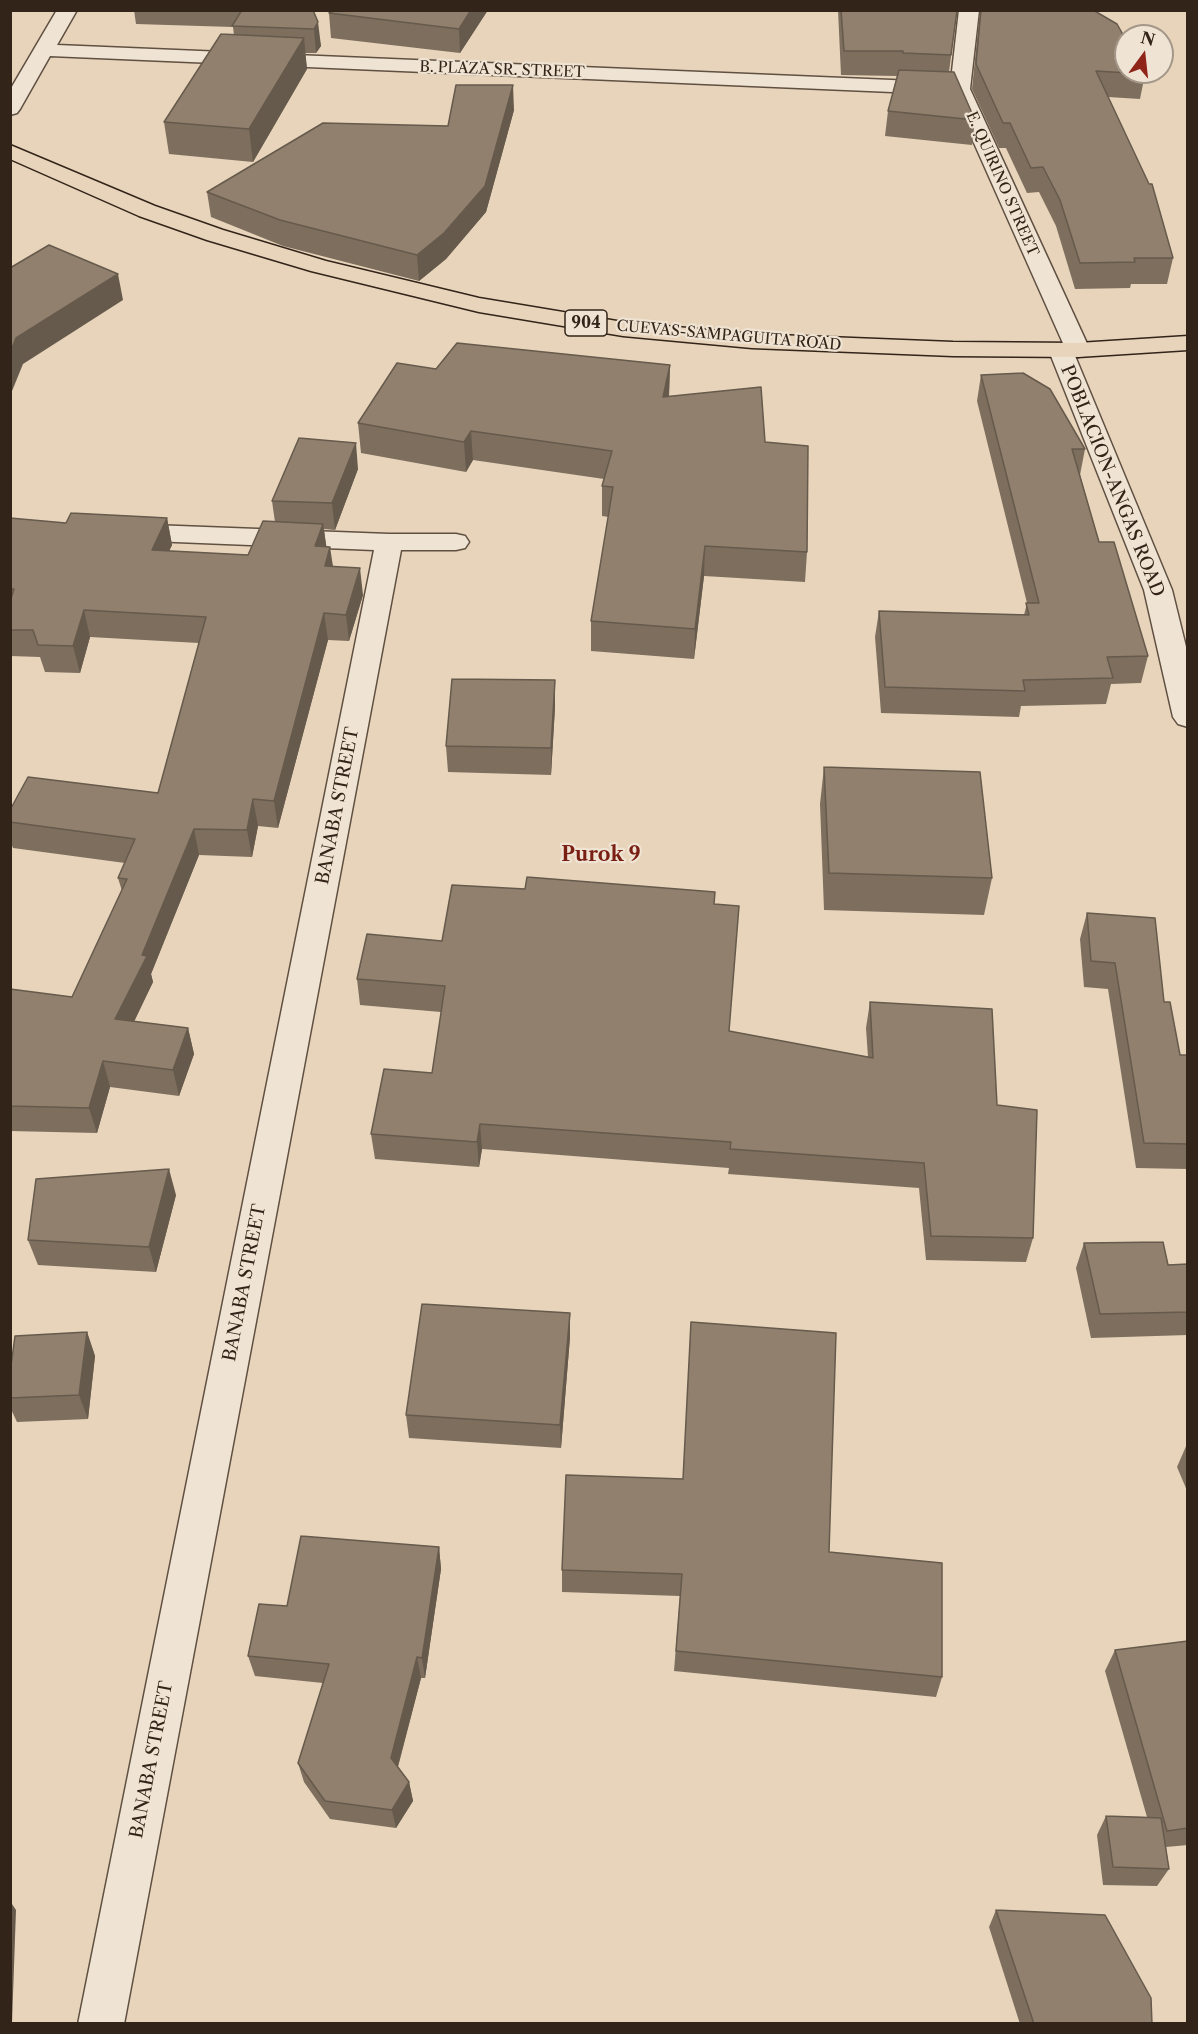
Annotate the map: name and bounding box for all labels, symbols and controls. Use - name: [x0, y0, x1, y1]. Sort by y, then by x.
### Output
- north arrow: [1114, 24, 1174, 84]
- text: N: [1139, 27, 1157, 50]
- street label: B. PLAZA SR. STREET: [419, 58, 585, 82]
- street label: E. QUIRINO STREET: [962, 109, 1042, 259]
- road number: 904: [565, 310, 607, 336]
- street label: CUEVAS-SAMPAGUITA ROAD: [616, 317, 842, 355]
- street label: POBLACION-ANGAS ROAD: [1056, 362, 1168, 600]
- street label: BANABA STREET: [312, 726, 364, 886]
- district label: Purok 9: [561, 843, 641, 867]
- street label: BANABA STREET: [219, 1203, 271, 1363]
- street label: BANABA STREET: [126, 1680, 178, 1840]

